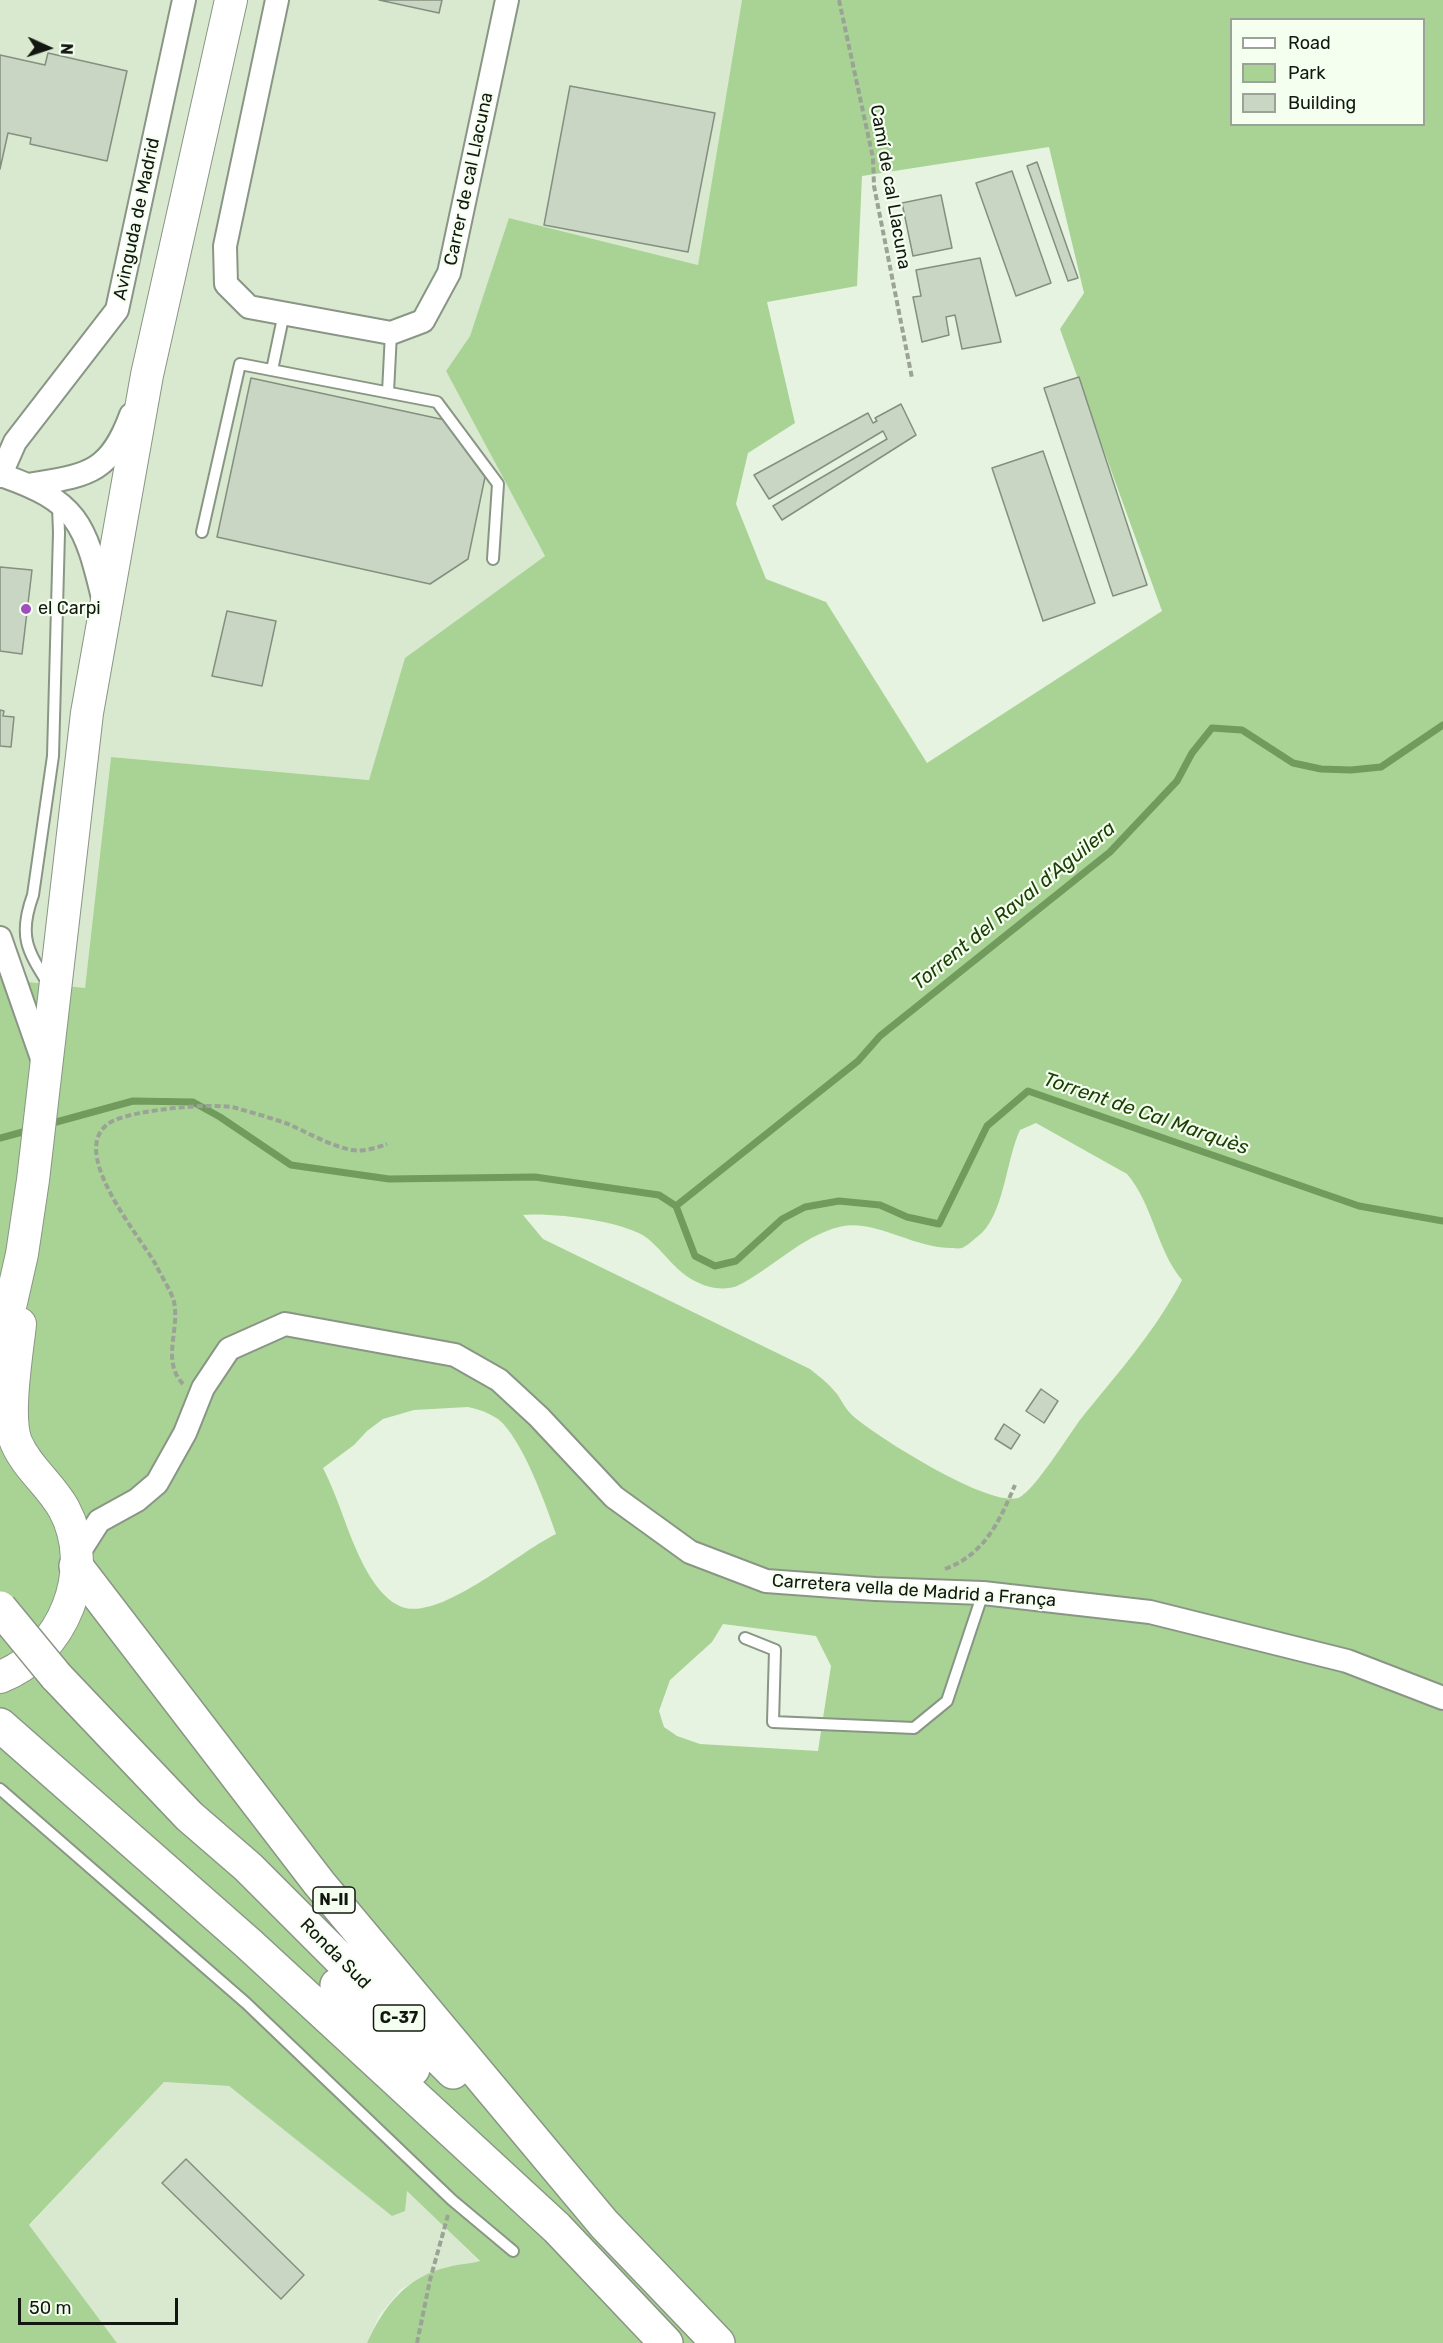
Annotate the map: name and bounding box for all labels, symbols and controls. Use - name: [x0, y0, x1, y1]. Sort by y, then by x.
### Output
- north arrow: [18, 18, 78, 78]
- legend: [1230, 18, 1425, 126]
- text: Road: [1288, 32, 1331, 54]
- text: N: [57, 43, 76, 55]
- text: Park: [1288, 62, 1325, 84]
- street label: Carrer de cal Llacuna: [440, 90, 498, 268]
- text: Building: [1288, 92, 1356, 114]
- street label: Camí de cal Llacuna: [865, 103, 915, 271]
- street label: Avinguda de Madrid: [109, 136, 165, 302]
- place label: el Carpi: [38, 598, 101, 620]
- marker: el Carpi: [19, 602, 33, 616]
- water label: Torrent del Raval d'Aguilera: [907, 816, 1121, 996]
- water label: Torrent de Cal Marquès: [1040, 1068, 1252, 1160]
- street label: Carretera vella de Madrid a França: [771, 1570, 1057, 1612]
- road number: N-II: [313, 1887, 355, 1913]
- street label: Ronda Sud: [295, 1914, 375, 1994]
- road number: C-37: [374, 2005, 424, 2031]
- scale bar: [21, 2286, 182, 2324]
- text: 50 m: [29, 2297, 72, 2319]

